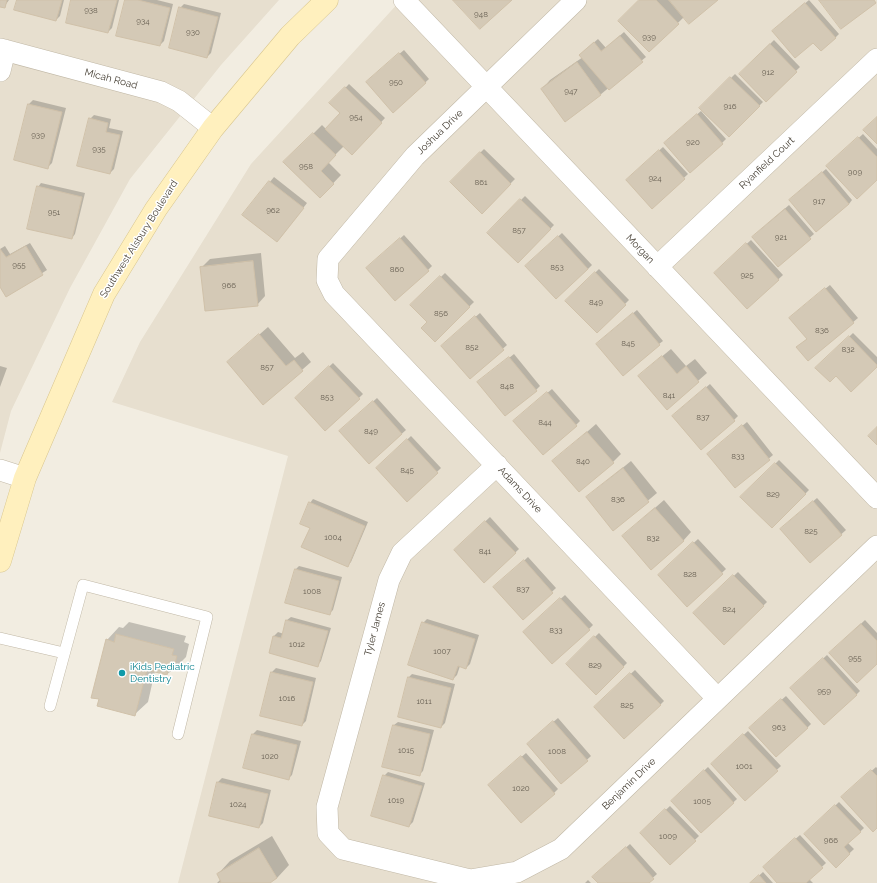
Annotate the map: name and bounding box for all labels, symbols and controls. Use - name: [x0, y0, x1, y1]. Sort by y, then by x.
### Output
- house number: 938: [84, 6, 98, 16]
- house number: 948: [474, 10, 488, 20]
- house number: 934: [136, 17, 150, 27]
- house number: 930: [186, 28, 200, 38]
- house number: 939: [642, 33, 656, 43]
- street label: Micah Road: [83, 66, 139, 92]
- house number: 912: [762, 68, 774, 78]
- house number: 950: [389, 78, 403, 88]
- house number: 947: [564, 87, 578, 97]
- house number: 916: [724, 102, 736, 112]
- street label: Joshua Drive: [415, 107, 465, 157]
- house number: 954: [349, 113, 363, 123]
- house number: 939: [31, 131, 45, 141]
- street label: Ryanfield Court: [737, 134, 797, 192]
- house number: 920: [686, 138, 700, 148]
- house number: 935: [92, 145, 106, 155]
- house number: 958: [299, 162, 313, 172]
- house number: 909: [848, 168, 862, 178]
- house number: 924: [648, 174, 662, 184]
- street label: Southwest Alsbury Boulevard: [98, 178, 180, 300]
- house number: 861: [475, 178, 487, 188]
- house number: 917: [813, 197, 825, 207]
- house number: 962: [266, 206, 280, 216]
- house number: 951: [48, 208, 60, 218]
- house number: 857: [512, 226, 526, 236]
- street label: Morgan: [623, 232, 657, 266]
- house number: 921: [775, 233, 787, 243]
- house number: 955: [12, 261, 26, 271]
- house number: 853: [550, 263, 564, 273]
- house number: 860: [390, 265, 404, 275]
- house number: 925: [740, 271, 754, 281]
- house number: 966: [222, 281, 236, 291]
- house number: 849: [589, 298, 603, 308]
- house number: 856: [434, 309, 448, 319]
- house number: 836: [815, 326, 829, 336]
- house number: 845: [621, 339, 635, 349]
- house number: 852: [465, 343, 479, 353]
- house number: 832: [841, 345, 855, 355]
- house number: 857: [260, 363, 274, 373]
- house number: 848: [500, 382, 514, 392]
- house number: 841: [663, 391, 675, 401]
- house number: 853: [320, 393, 334, 403]
- house number: 837: [696, 413, 710, 423]
- house number: 844: [538, 418, 552, 428]
- house number: 849: [364, 427, 378, 437]
- house number: 833: [731, 452, 745, 462]
- house number: 840: [576, 457, 590, 467]
- street label: Adams Drive: [496, 464, 544, 516]
- house number: 845: [400, 466, 414, 476]
- house number: 829: [766, 490, 780, 500]
- house number: 836: [611, 495, 625, 505]
- house number: 825: [804, 527, 818, 537]
- house number: 1004: [324, 533, 342, 543]
- house number: 832: [646, 534, 660, 544]
- house number: 841: [479, 547, 491, 557]
- house number: 828: [683, 570, 697, 580]
- house number: 837: [516, 585, 530, 595]
- house number: 1008: [303, 587, 321, 597]
- street label: Tyler James: [362, 601, 388, 657]
- house number: 824: [722, 605, 736, 615]
- house number: 833: [549, 626, 563, 636]
- house number: 1012: [289, 640, 305, 650]
- house number: 1007: [433, 647, 451, 657]
- house number: 955: [848, 654, 862, 664]
- place label: iKids Pediatric Dentistry: [130, 661, 195, 684]
- house number: 829: [588, 661, 602, 671]
- marker: iKids Pediatric Dentistry: [117, 668, 127, 678]
- house number: 959: [817, 687, 831, 697]
- house number: 1016: [279, 694, 295, 704]
- house number: 1011: [416, 697, 432, 707]
- house number: 825: [620, 701, 634, 711]
- house number: 963: [772, 723, 786, 733]
- house number: 1015: [398, 746, 414, 756]
- house number: 1008: [548, 747, 566, 757]
- house number: 1020: [261, 752, 279, 762]
- street label: Benjamin Drive: [600, 755, 658, 813]
- house number: 1001: [736, 762, 752, 772]
- house number: 1020: [512, 784, 530, 794]
- house number: 1019: [388, 796, 404, 806]
- house number: 1005: [693, 797, 711, 807]
- house number: 1024: [230, 800, 246, 810]
- house number: 1009: [659, 832, 677, 842]
- house number: 966: [824, 836, 838, 846]

